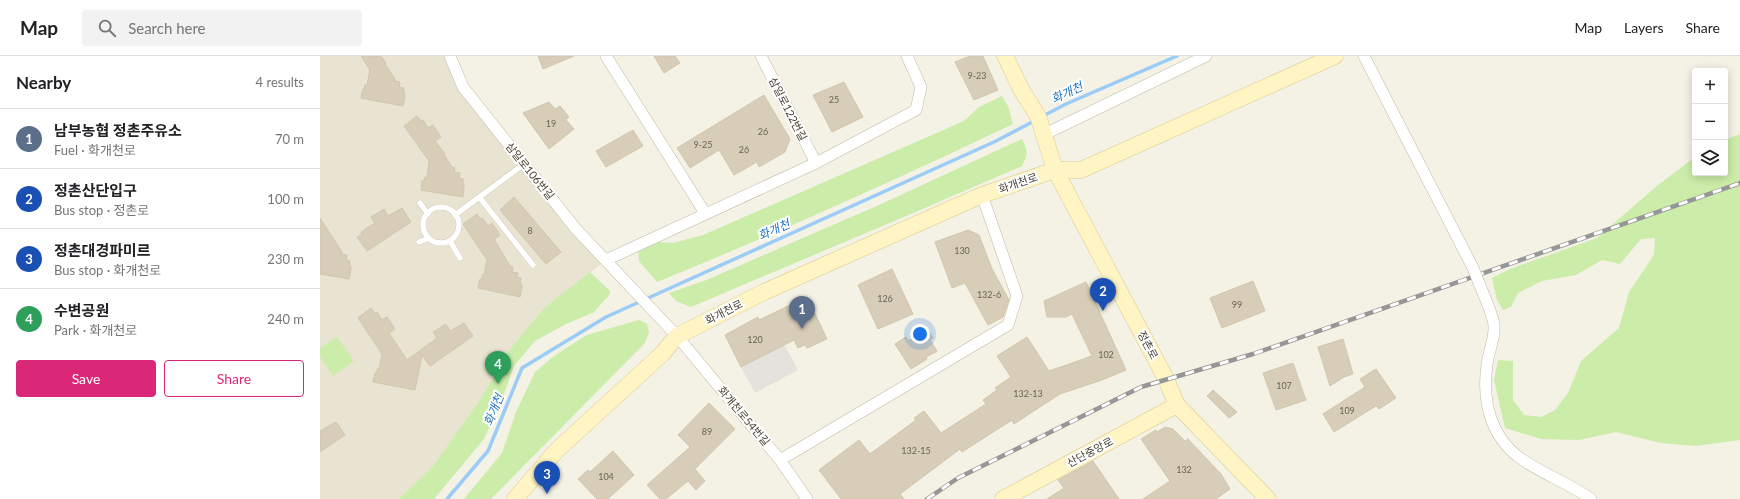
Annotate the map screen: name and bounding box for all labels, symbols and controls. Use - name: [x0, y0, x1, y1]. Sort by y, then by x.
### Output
- search box: [82, 10, 362, 46]
- text: Map: [20, 16, 58, 39]
- icon: search: [96, 17, 118, 39]
- text: Search here: [128, 19, 206, 37]
- text: Map: [1574, 19, 1602, 36]
- text: Layers: [1624, 19, 1664, 36]
- text: Share: [1686, 19, 1720, 36]
- map controls: [1692, 68, 1728, 176]
- button: +: [1692, 68, 1728, 104]
- house number: 9-23: [967, 70, 987, 81]
- text: Nearby: [16, 72, 71, 93]
- text: 4 results: [256, 74, 304, 90]
- street label: 삼일로122번길: [767, 75, 810, 143]
- water label: 화개천: [1049, 78, 1087, 106]
- house number: 25: [829, 94, 839, 105]
- button: −: [1692, 104, 1728, 140]
- house number: 19: [546, 118, 556, 129]
- text: 남부농협 정촌주유소: [54, 121, 182, 139]
- house number: 26: [758, 126, 768, 137]
- text: 1: [25, 131, 33, 147]
- text: 70 m: [275, 131, 304, 147]
- street label: 삼일로106번길: [503, 139, 557, 202]
- house number: 9-25: [693, 139, 713, 150]
- button: layers: [1692, 140, 1728, 176]
- text: Fuel · 화개천로: [54, 142, 136, 158]
- house number: 26: [739, 144, 749, 155]
- street label: 화개천로: [997, 170, 1039, 195]
- text: 정촌산단입구: [54, 181, 137, 199]
- text: 2: [25, 191, 33, 207]
- text: 100 m: [267, 191, 304, 207]
- text: Bus stop · 정촌로: [54, 202, 149, 218]
- water label: 화개천: [756, 215, 794, 243]
- house number: 8: [527, 225, 533, 236]
- text: 정촌대경파미르: [54, 241, 151, 259]
- house number: 130: [954, 245, 970, 256]
- text: 3: [25, 251, 33, 267]
- text: 230 m: [267, 251, 304, 267]
- text: Bus stop · 화개천로: [54, 262, 161, 278]
- pin: 2: [1090, 278, 1116, 311]
- house number: 132-6: [977, 289, 1001, 300]
- house number: 126: [877, 293, 893, 304]
- pin: 1: [789, 296, 815, 329]
- street label: 화개천로: [703, 297, 745, 327]
- house number: 99: [1232, 299, 1242, 310]
- text: 수변공원: [54, 301, 109, 319]
- text: 4: [25, 311, 33, 327]
- text: 240 m: [267, 311, 304, 327]
- text: Park · 화개천로: [54, 322, 137, 338]
- your location: [910, 324, 930, 344]
- street label: 정촌로: [1136, 328, 1161, 361]
- house number: 120: [747, 334, 763, 345]
- house number: 102: [1098, 349, 1114, 360]
- pin: 4: [485, 351, 511, 384]
- button: Save: [16, 360, 156, 397]
- button: Share: [164, 360, 304, 397]
- house number: 107: [1276, 380, 1292, 391]
- street label: 화개천로54번길: [716, 383, 773, 448]
- house number: 132-13: [1013, 388, 1043, 399]
- water label: 화개천: [480, 390, 507, 428]
- house number: 109: [1339, 405, 1355, 416]
- house number: 89: [702, 426, 712, 437]
- street label: 산단중앙로: [1064, 434, 1115, 469]
- house number: 132-15: [901, 445, 931, 456]
- pin: 3: [534, 461, 560, 494]
- house number: 132: [1176, 464, 1192, 475]
- house number: 104: [598, 471, 614, 482]

